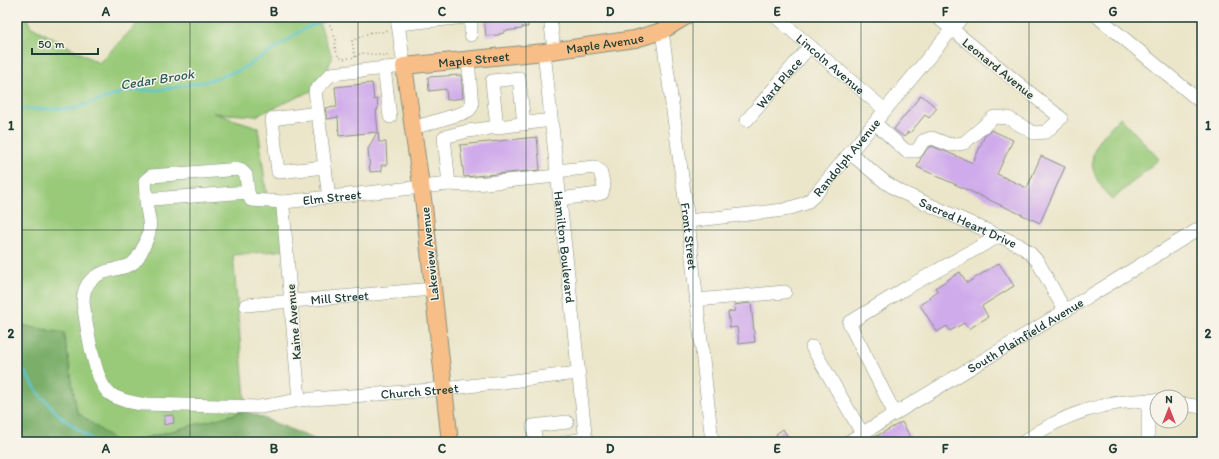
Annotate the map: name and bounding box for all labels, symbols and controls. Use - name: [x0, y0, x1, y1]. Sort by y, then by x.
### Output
- text: A: [101, 4, 111, 19]
- text: B: [270, 4, 279, 19]
- text: C: [438, 4, 447, 19]
- text: D: [606, 4, 615, 19]
- text: E: [773, 4, 781, 19]
- text: F: [942, 4, 949, 19]
- text: G: [1109, 4, 1118, 19]
- scale bar: [32, 30, 98, 56]
- street label: Maple Avenue: [565, 30, 645, 57]
- street label: Lincoln Avenue: [793, 31, 868, 97]
- street label: Leonard Avenue: [959, 35, 1038, 102]
- text: 50 m: [38, 37, 64, 51]
- street label: Maple Street: [438, 48, 510, 71]
- street label: Ward Place: [753, 54, 805, 112]
- water label: Cedar Brook: [119, 65, 196, 94]
- street label: Randolph Avenue: [810, 115, 883, 200]
- text: 1: [8, 118, 14, 133]
- text: 1: [1205, 118, 1211, 133]
- street label: Elm Street: [302, 187, 362, 208]
- street label: Hamilton Boulevard: [551, 190, 578, 304]
- street label: Sacred Heart Drive: [917, 194, 1019, 251]
- street label: Front Street: [678, 202, 700, 271]
- street label: Lakeview Avenue: [417, 206, 442, 302]
- street label: Kaine Avenue: [283, 283, 304, 361]
- street label: Mill Street: [310, 288, 370, 307]
- street label: South Plainfield Avenue: [965, 295, 1086, 376]
- text: 2: [8, 326, 15, 341]
- text: 2: [1205, 326, 1212, 341]
- street label: Church Street: [380, 380, 460, 402]
- north arrow: [1149, 389, 1189, 429]
- text: N: [1165, 393, 1173, 406]
- text: A: [101, 441, 111, 456]
- text: B: [270, 441, 279, 456]
- text: C: [438, 441, 447, 456]
- text: D: [606, 441, 615, 456]
- text: E: [773, 441, 781, 456]
- text: F: [942, 441, 949, 456]
- text: G: [1109, 441, 1118, 456]

